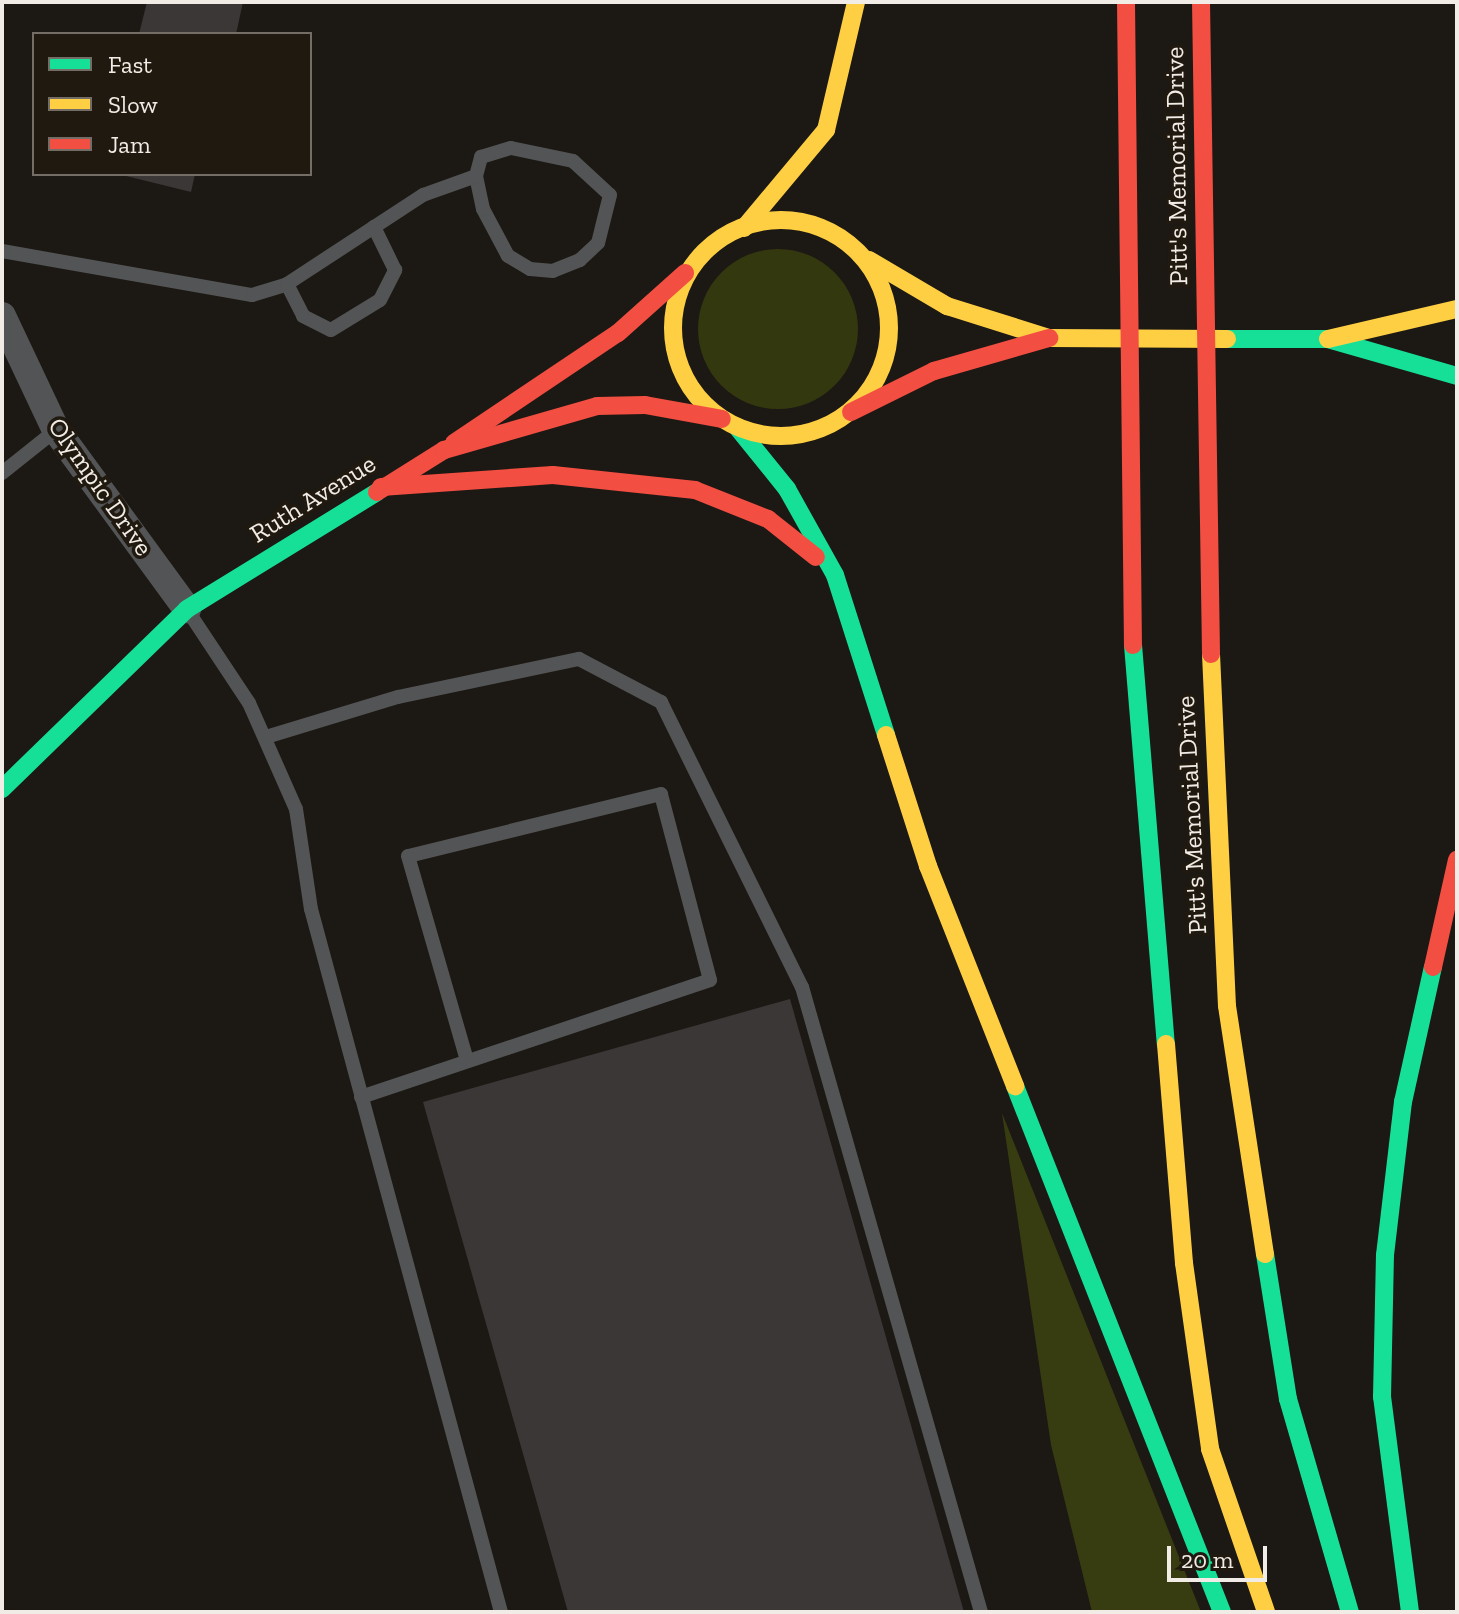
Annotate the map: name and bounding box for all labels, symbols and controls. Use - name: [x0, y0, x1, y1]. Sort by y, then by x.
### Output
- legend: [32, 32, 312, 176]
- street label: Pitt's Memorial Drive: [1159, 46, 1195, 286]
- text: Fast: [108, 50, 152, 79]
- text: Slow: [108, 90, 158, 119]
- text: Jam: [108, 130, 151, 159]
- street label: Olympic Drive: [41, 412, 159, 562]
- street label: Ruth Avenue: [244, 448, 382, 550]
- street label: Pitt's Memorial Drive: [1170, 695, 1214, 935]
- scale bar: [1171, 1530, 1271, 1580]
- text: 20 m: [1181, 1545, 1233, 1574]

